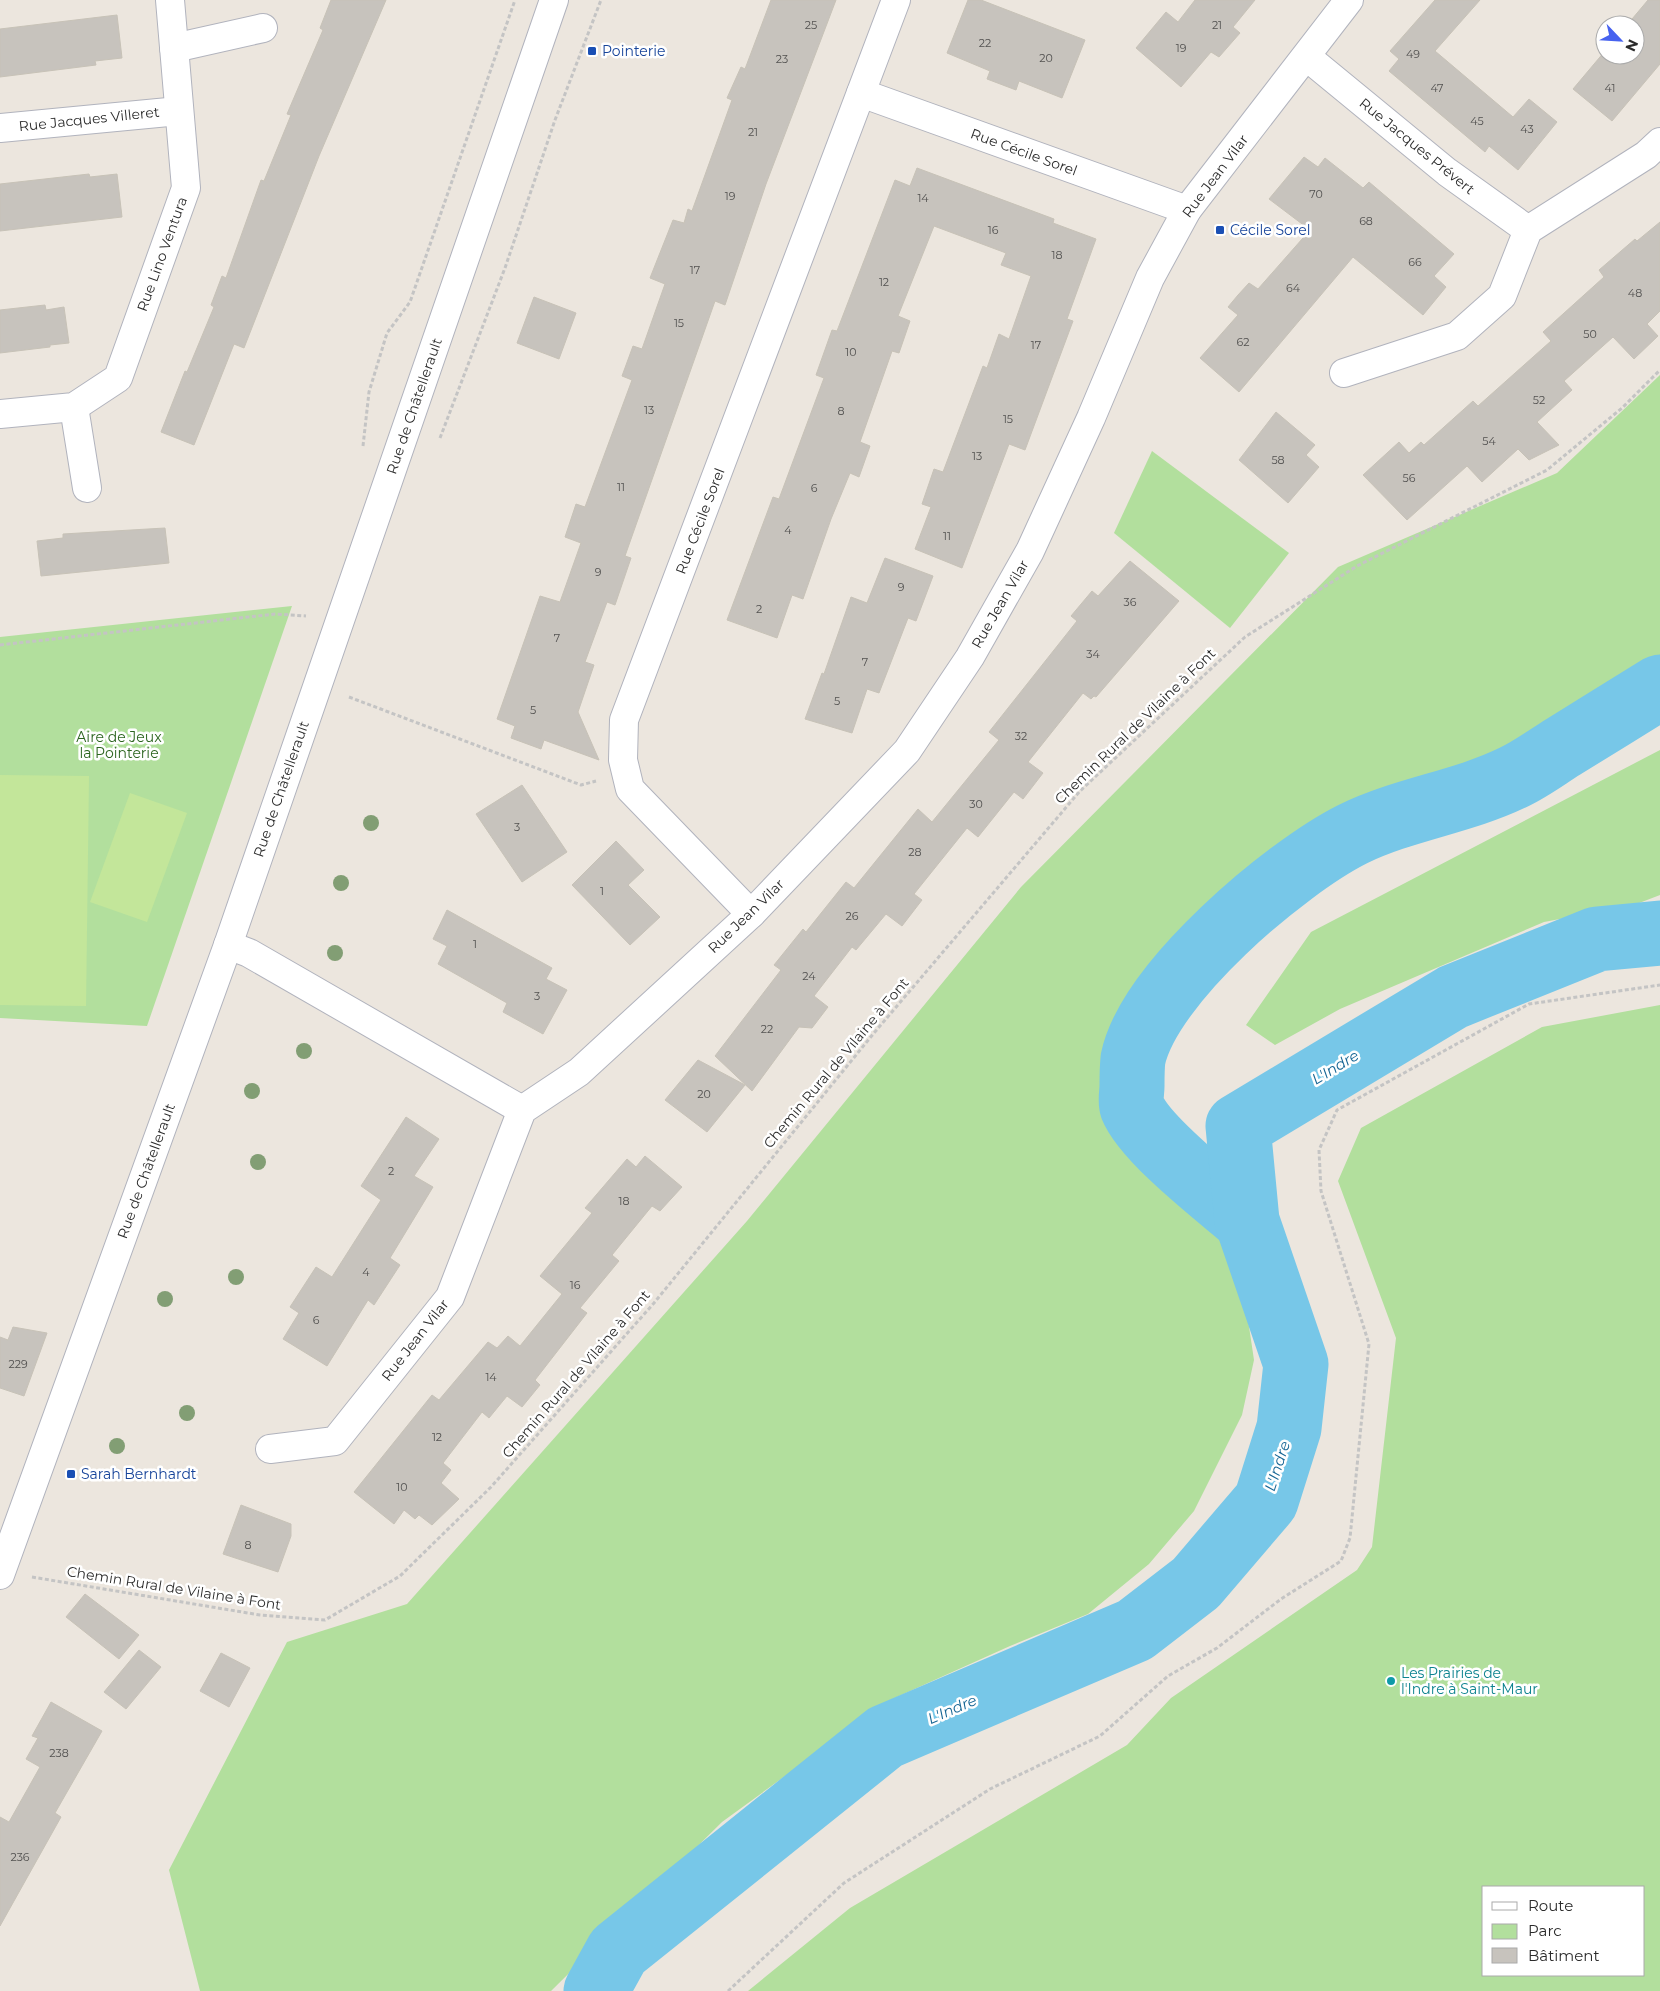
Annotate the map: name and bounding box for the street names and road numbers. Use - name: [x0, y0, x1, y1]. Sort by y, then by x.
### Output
- street label: Rue Jacques Prévert: [1356, 94, 1479, 198]
- street label: Rue Jacques Villeret: [18, 103, 161, 135]
- street label: Rue Cécile Sorel: [968, 124, 1080, 180]
- street label: Rue Jean Vilar: [1178, 131, 1252, 221]
- street label: Rue Lino Ventura: [133, 194, 191, 314]
- street label: Rue de Châtellerault: [382, 335, 446, 476]
- street label: Rue Cécile Sorel: [671, 465, 729, 577]
- street label: Rue Jean Vilar: [967, 556, 1033, 651]
- street label: Chemin Rural de Vilaine à Font: [1051, 644, 1219, 808]
- street label: Rue de Châtellerault: [249, 718, 313, 859]
- street label: Rue Jean Vilar: [704, 875, 788, 957]
- street label: Chemin Rural de Vilaine à Font: [759, 974, 913, 1152]
- street label: Rue de Châtellerault: [113, 1101, 179, 1241]
- street label: Chemin Rural de Vilaine à Font: [498, 1286, 654, 1462]
- street label: Rue Jean Vilar: [377, 1295, 453, 1385]
- street label: Chemin Rural de Vilaine à Font: [66, 1562, 283, 1614]

